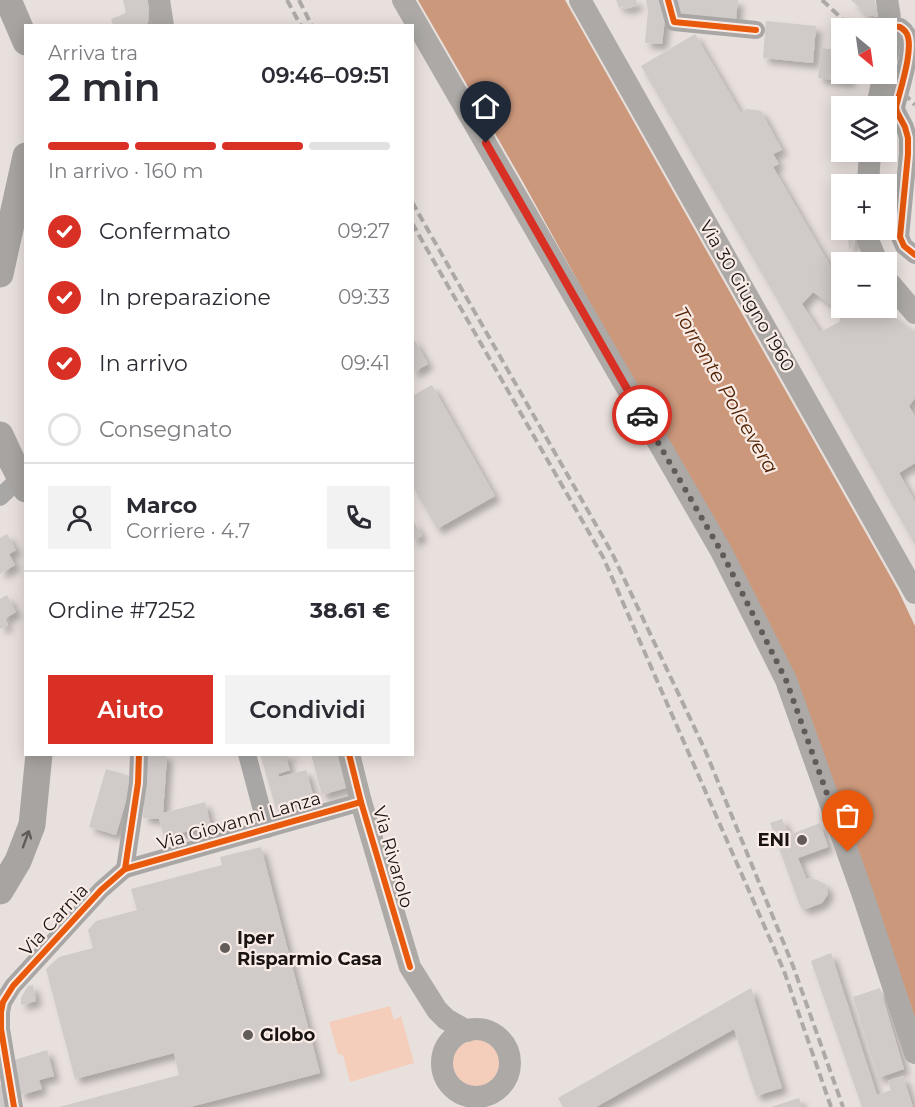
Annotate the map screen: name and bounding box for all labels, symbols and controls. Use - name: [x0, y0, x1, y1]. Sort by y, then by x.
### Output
- north arrow: [831, 18, 897, 84]
- map controls: [831, 18, 897, 318]
- text: Arriva tra: [48, 41, 138, 65]
- text: 09:46–09:51: [261, 62, 390, 89]
- text: 2 min: [48, 63, 161, 111]
- pin: [460, 81, 511, 143]
- icon: home: [469, 90, 502, 123]
- button: layers: [831, 96, 897, 162]
- text: In arrivo · 160 m: [48, 159, 203, 183]
- button: +: [831, 174, 897, 240]
- icon: check: [48, 215, 81, 248]
- street label: Via 30 Giugno 1960: [695, 216, 799, 376]
- text: Confermato: [99, 218, 231, 245]
- text: 09:27: [337, 219, 390, 243]
- button: −: [831, 252, 897, 318]
- icon: check: [48, 281, 81, 314]
- text: In preparazione: [99, 284, 271, 311]
- text: 09:33: [338, 285, 390, 309]
- water label: Torrente Polcevera: [669, 303, 783, 477]
- icon: check: [48, 347, 81, 380]
- text: In arrivo: [99, 350, 188, 377]
- text: 09:41: [340, 351, 390, 375]
- courier: [612, 385, 672, 445]
- icon: car: [626, 399, 659, 432]
- text: Consegnato: [99, 416, 232, 443]
- button: person: [48, 486, 111, 549]
- button: phone: [327, 486, 390, 549]
- text: Marco: [126, 492, 197, 519]
- text: Corriere · 4.7: [126, 519, 250, 543]
- text: Ordine #7252: [48, 597, 195, 624]
- text: 38.61 €: [310, 597, 390, 624]
- button: Aiuto: [48, 675, 213, 744]
- button: Condividi: [225, 675, 390, 744]
- street label: Via Giovanni Lanza: [155, 787, 323, 855]
- pin: [822, 790, 873, 852]
- icon: bag: [831, 799, 864, 832]
- street label: Via Rivarolo: [368, 804, 418, 910]
- place label: ENI: [757, 829, 790, 851]
- one-way arrow: [22, 830, 33, 849]
- marker: ENI: [795, 833, 809, 847]
- street label: Via Carnia: [15, 879, 93, 961]
- place label: Iper Risparmio Casa: [237, 927, 382, 970]
- marker: Iper Risparmio Casa: [218, 941, 232, 955]
- place label: Globo: [260, 1024, 316, 1046]
- marker: Globo: [241, 1028, 255, 1042]

